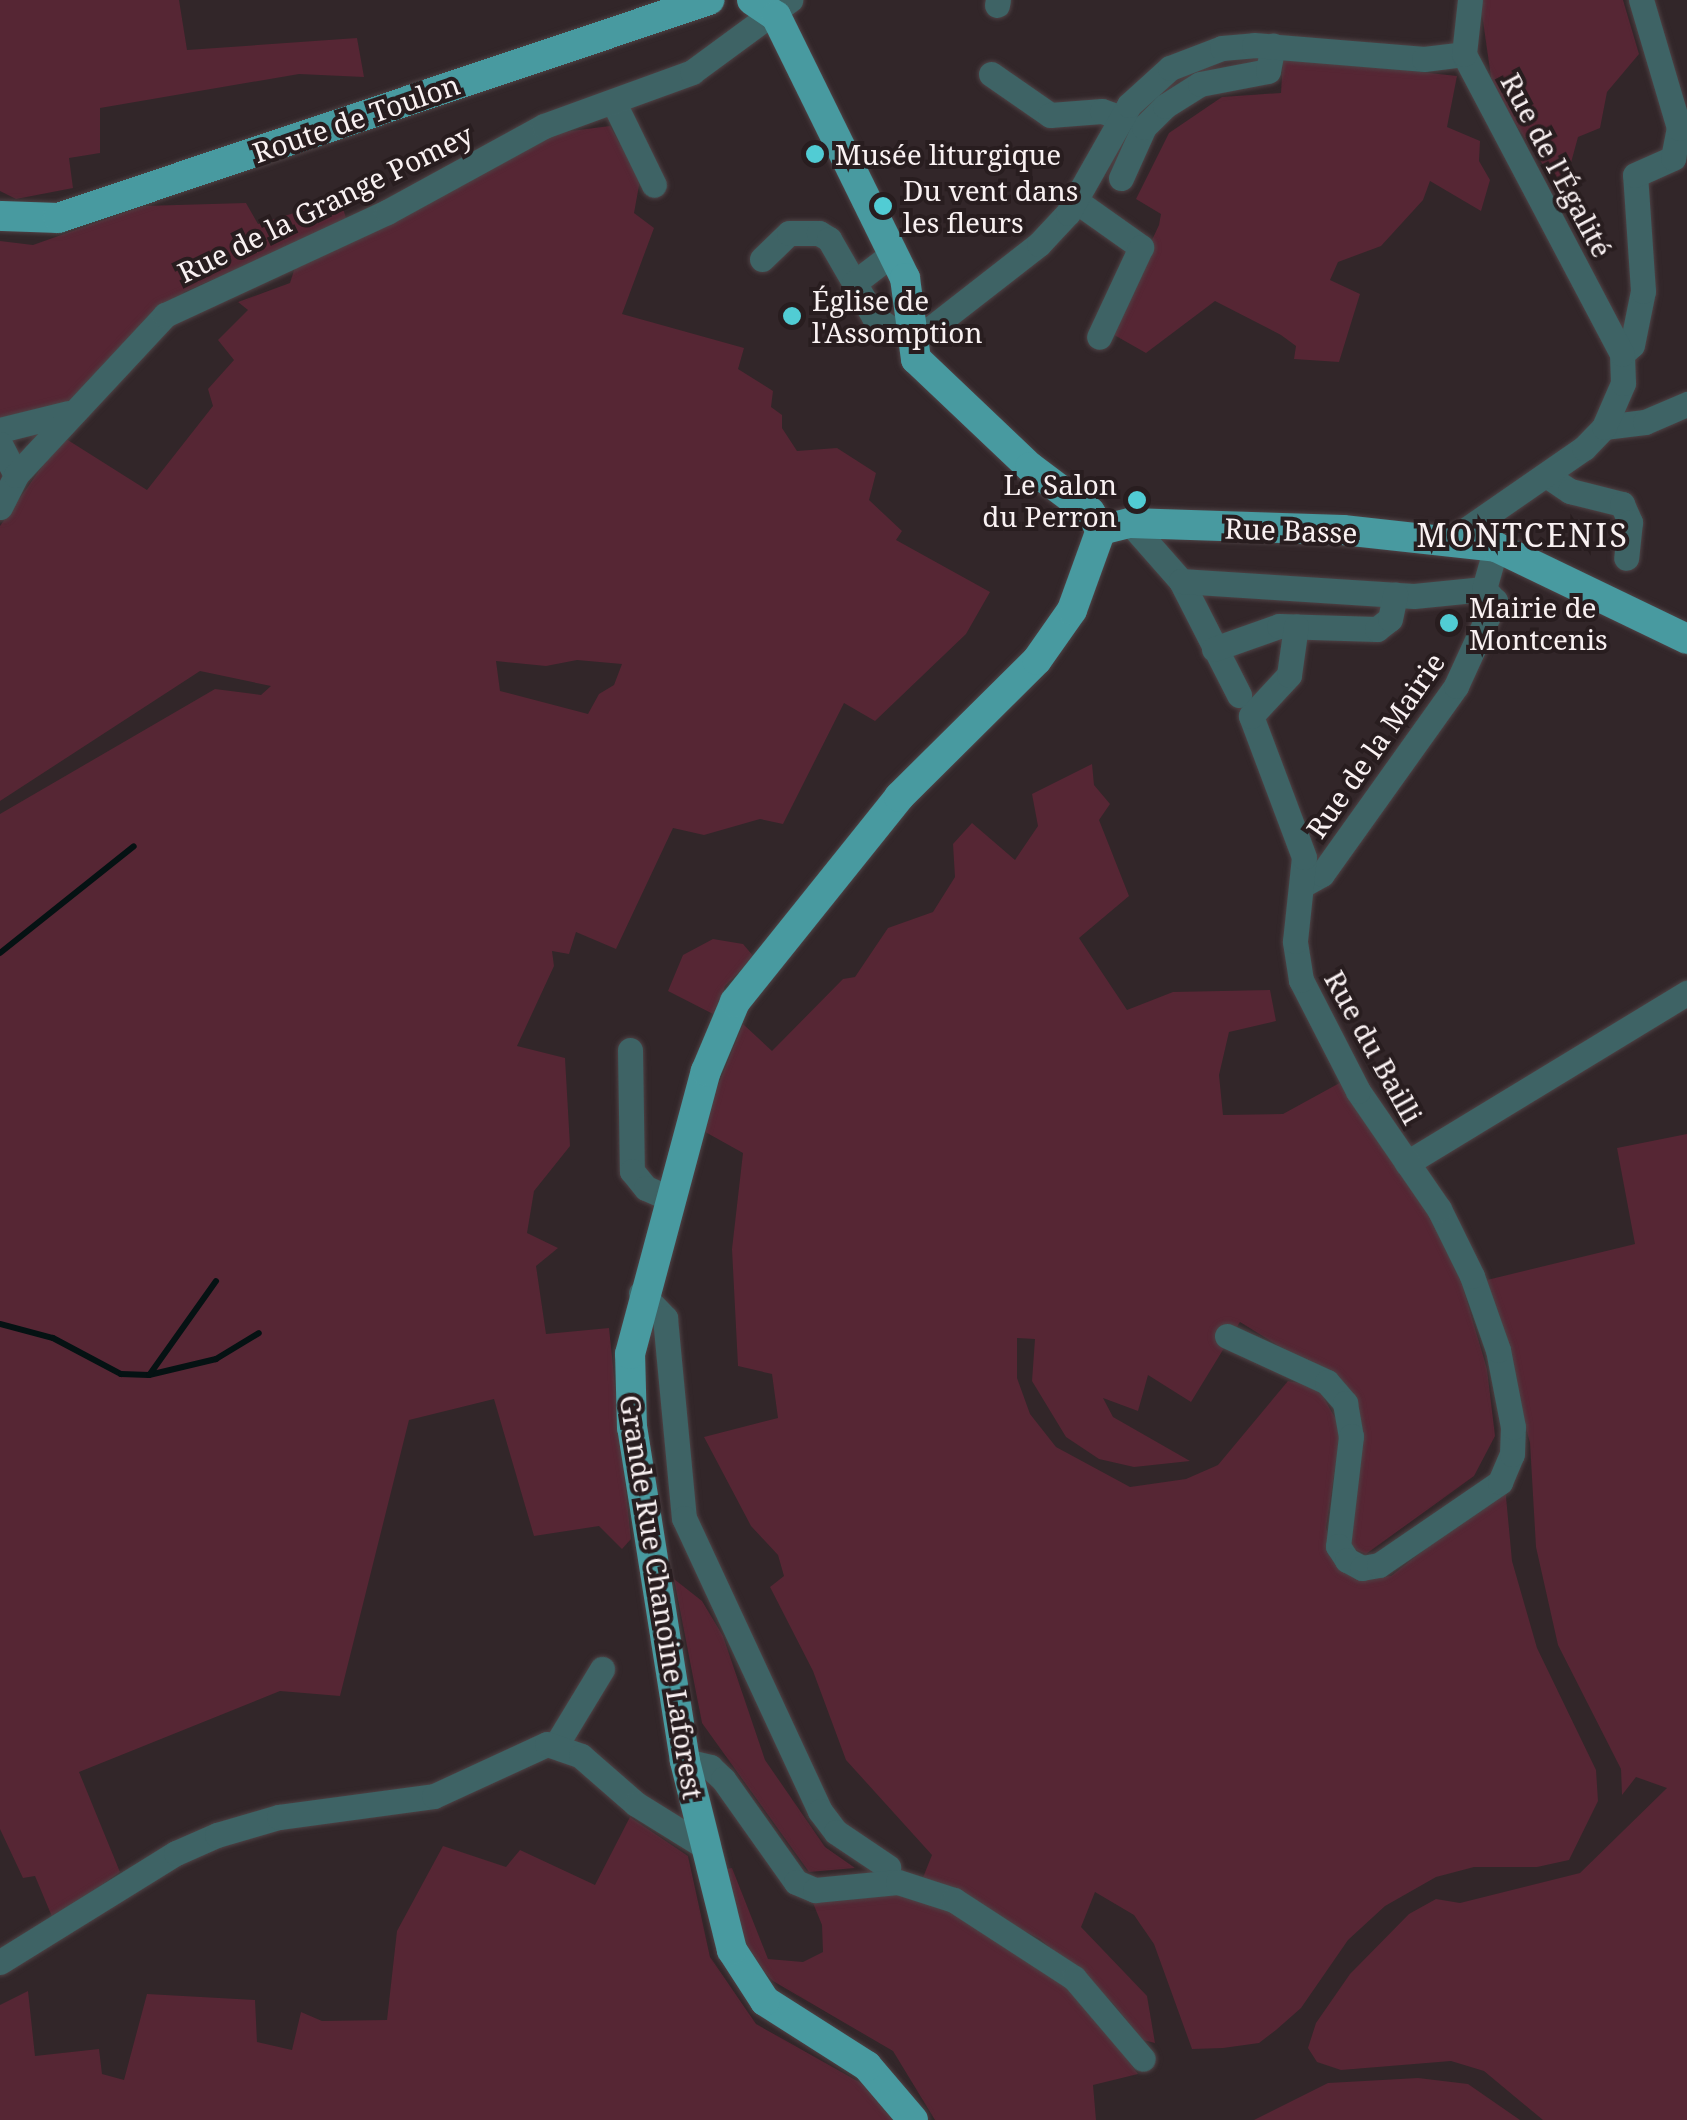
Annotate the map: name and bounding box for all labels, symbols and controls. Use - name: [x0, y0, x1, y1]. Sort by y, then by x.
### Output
- street label: Route de Toulon: [248, 67, 464, 169]
- street label: Rue de l'Égalité: [1494, 67, 1620, 263]
- street label: Rue de la Grange Pomey: [172, 117, 478, 289]
- place label: Musée liturgique: [835, 137, 1061, 171]
- marker: Musée liturgique: [804, 143, 826, 165]
- place label: Du vent dans les fleurs: [903, 173, 1078, 239]
- marker: Du vent dans les fleurs: [872, 195, 894, 217]
- place label: Église de l'Assomption: [812, 283, 982, 349]
- marker: Église de l'Assomption: [781, 305, 803, 327]
- place label: Le Salon du Perron: [982, 467, 1117, 533]
- marker: Le Salon du Perron: [1126, 489, 1148, 511]
- street label: Rue Basse: [1224, 511, 1358, 549]
- district label: MONTCENIS: [1417, 516, 1629, 554]
- place label: Mairie de Montcenis: [1469, 590, 1608, 656]
- marker: Mairie de Montcenis: [1438, 612, 1460, 634]
- street label: Rue de la Mairie: [1299, 646, 1451, 844]
- street label: Rue du Bailli: [1318, 965, 1430, 1129]
- street label: Grande Rue Chanoine Laforest: [613, 1392, 711, 1802]

